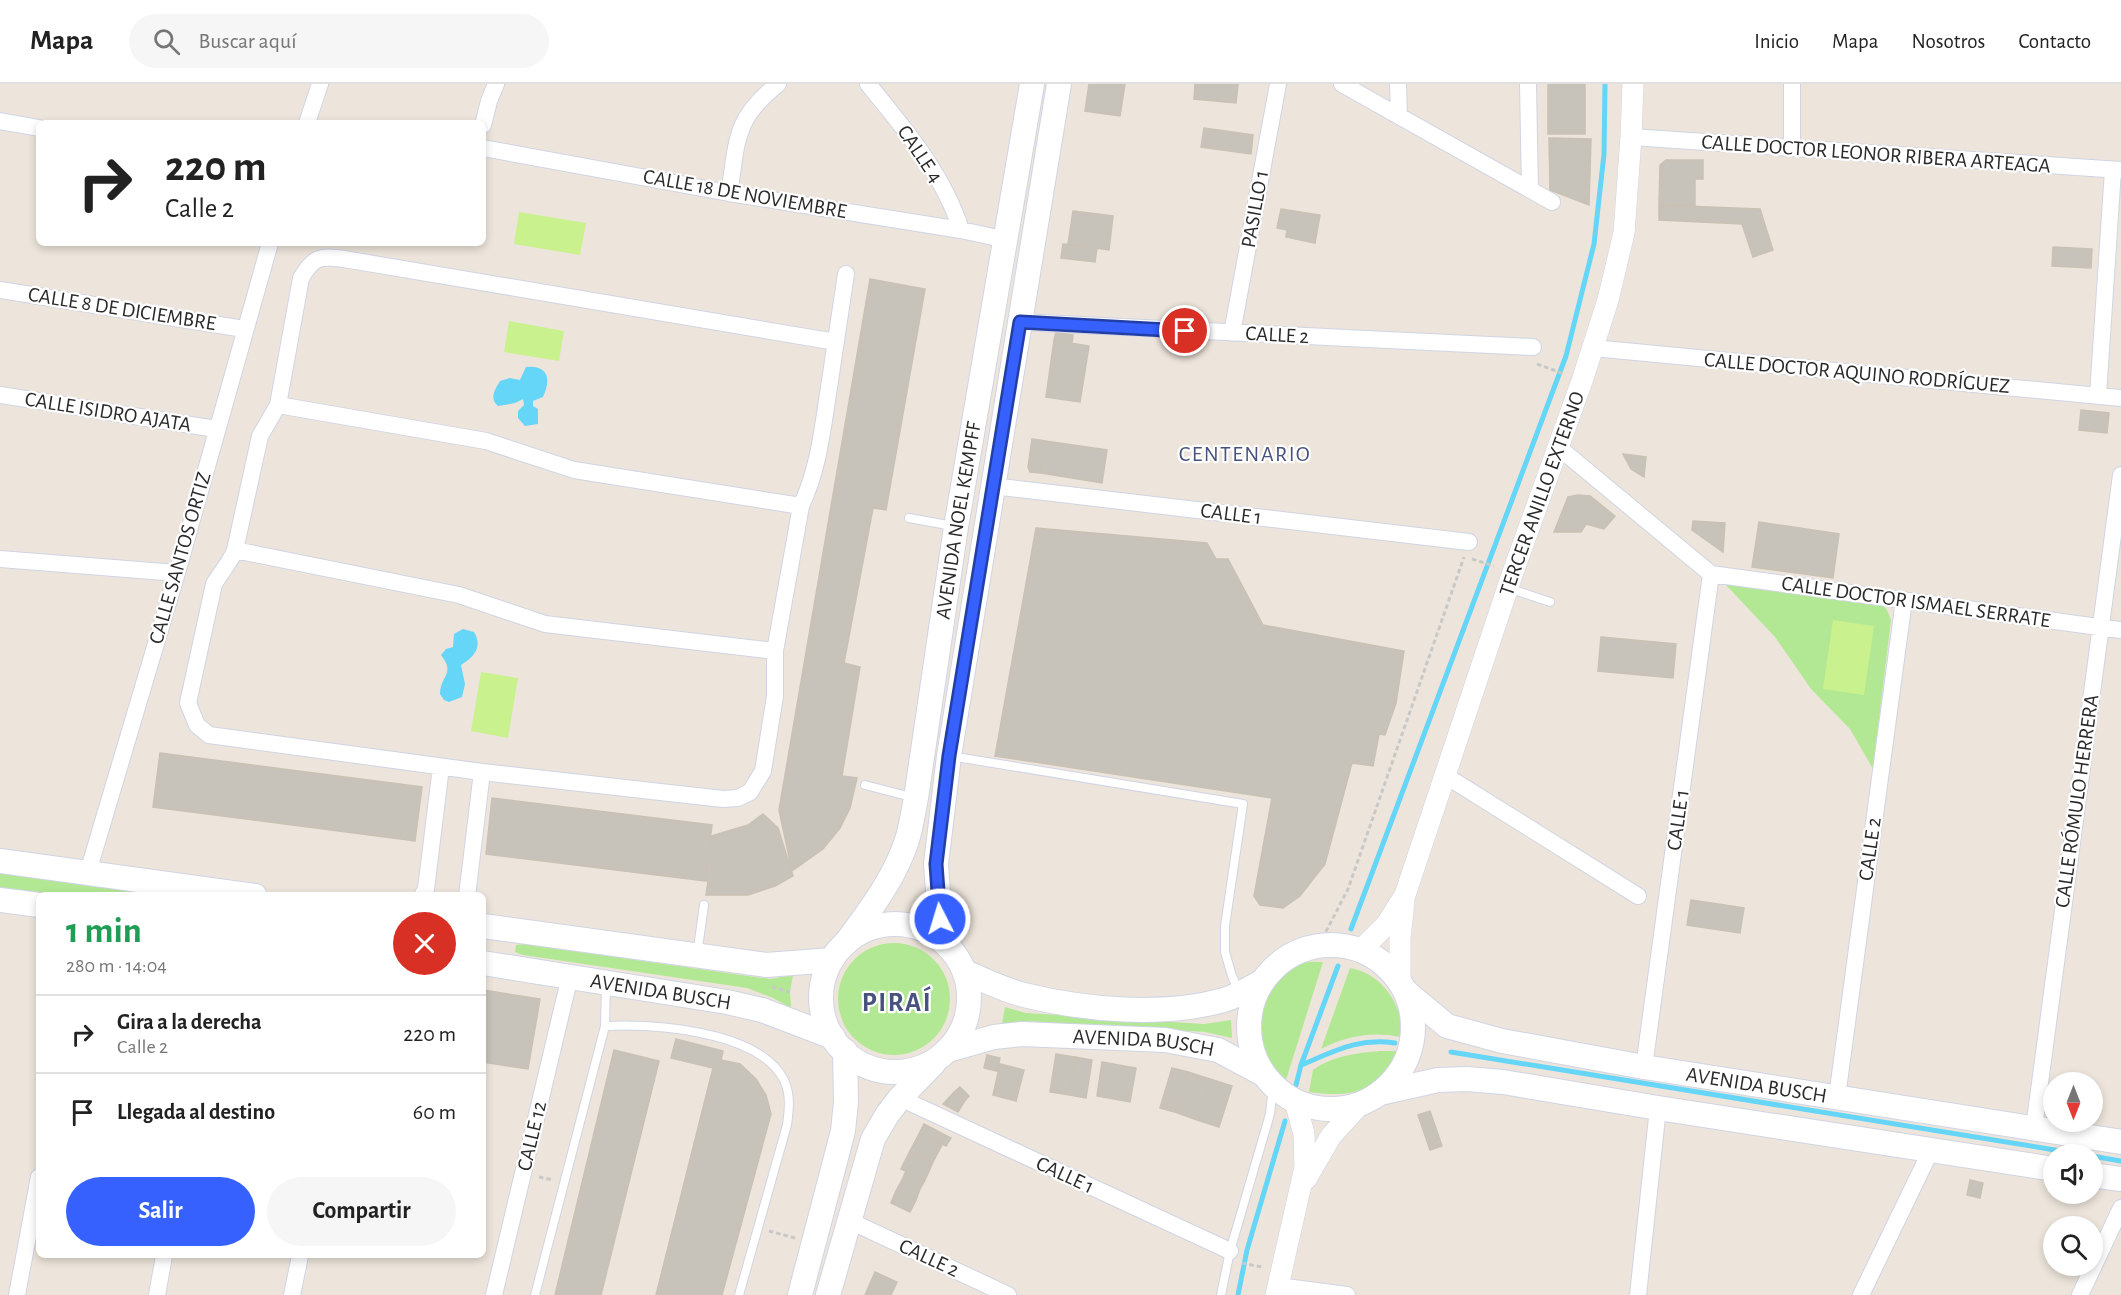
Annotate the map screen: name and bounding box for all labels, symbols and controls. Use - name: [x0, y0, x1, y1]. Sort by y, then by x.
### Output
- search box: [129, 14, 549, 68]
- icon: search: [150, 25, 183, 58]
- text: Mapa: [30, 27, 93, 55]
- text: Buscar aquí: [198, 30, 297, 52]
- text: Inicio: [1754, 31, 1799, 52]
- text: Mapa: [1832, 31, 1879, 52]
- text: Nosotros: [1912, 31, 1985, 52]
- text: Contacto: [2018, 31, 2091, 52]
- street label: CALLE 4: [893, 122, 947, 186]
- street label: CALLE DOCTOR LEONOR RIBERA ARTEAGA: [1701, 131, 2051, 177]
- icon: right: [66, 144, 144, 222]
- text: 220 m: [165, 146, 267, 188]
- street label: CALLE 18 DE NOVIEMBRE: [642, 166, 848, 222]
- street label: PASILLO 1: [1238, 169, 1272, 249]
- text: Calle 2: [165, 195, 234, 222]
- street label: CALLE 8 DE DICIEMBRE: [27, 284, 217, 334]
- pin: [1159, 305, 1210, 356]
- icon: arrive: [1168, 314, 1201, 347]
- street label: CALLE 2: [1245, 323, 1309, 347]
- street label: CALLE DOCTOR AQUINO RODRÍGUEZ: [1703, 347, 2011, 397]
- street label: CALLE ISIDRO AJATA: [23, 388, 193, 436]
- street label: TERCER ANILLO EXTERNO: [1495, 389, 1588, 598]
- street label: AVENIDA NOEL KEMPFF: [932, 419, 985, 621]
- district label: CENTENARIO: [1179, 443, 1311, 465]
- street label: CALLE SANTOS ORTIZ: [145, 470, 215, 646]
- street label: CALLE 1: [1199, 500, 1263, 528]
- street label: CALLE DOCTOR ISMAEL SERRATE: [1780, 573, 2052, 631]
- street label: CALLE RÓMULO HERRERA: [2050, 693, 2102, 909]
- street label: CALLE 1: [1663, 788, 1693, 852]
- street label: CALLE 2: [1855, 816, 1885, 882]
- position arrow: [908, 887, 972, 951]
- button: close: [393, 912, 456, 975]
- text: 1 min: [66, 913, 142, 949]
- text: 280 m · 14:04: [66, 956, 167, 976]
- street label: AVENIDA BUSCH: [589, 970, 733, 1013]
- district label: PIRAÍ: [862, 986, 932, 1016]
- text: Gira a la derecha: [117, 1011, 262, 1033]
- icon: right: [66, 1018, 99, 1051]
- text: 220 m: [403, 1023, 456, 1045]
- street label: AVENIDA BUSCH: [1072, 1026, 1216, 1060]
- text: Calle 2: [117, 1037, 168, 1057]
- street label: AVENIDA BUSCH: [1685, 1063, 1828, 1106]
- north arrow: [2043, 1072, 2103, 1132]
- map controls: [2043, 1072, 2103, 1276]
- icon: arrive: [66, 1096, 99, 1129]
- street label: CALLE 12: [514, 1099, 550, 1173]
- text: Llegada al destino: [117, 1101, 275, 1123]
- text: 60 m: [413, 1101, 456, 1123]
- button: sound: [2043, 1144, 2103, 1204]
- street label: CALLE 1: [1033, 1153, 1097, 1197]
- button: Salir: [66, 1177, 255, 1246]
- button: Compartir: [267, 1177, 456, 1246]
- button: search: [2043, 1216, 2103, 1276]
- street label: CALLE 2: [896, 1235, 962, 1281]

